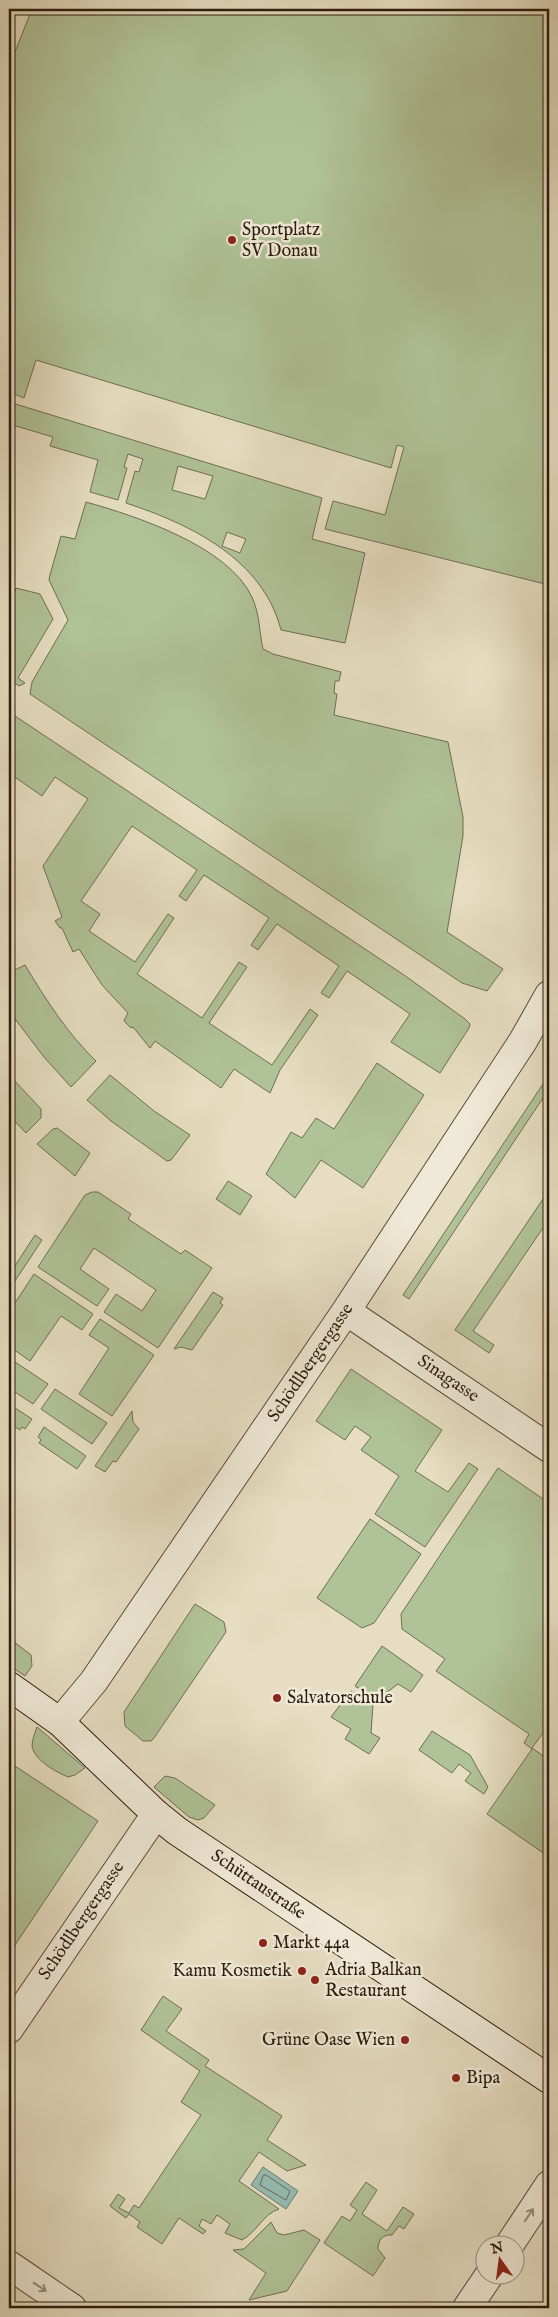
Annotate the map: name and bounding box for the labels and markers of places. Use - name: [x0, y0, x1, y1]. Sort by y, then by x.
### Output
- place label: Sportplatz SV Donau: [242, 219, 320, 263]
- marker: Sportplatz SV Donau: [226, 234, 238, 246]
- place label: Salvatorschule: [287, 1687, 393, 1710]
- marker: Salvatorschule: [271, 1692, 283, 1704]
- place label: Markt 44a: [273, 1932, 350, 1955]
- marker: Markt 44a: [257, 1937, 269, 1949]
- place label: Adria Balkan Restaurant: [324, 1959, 422, 2003]
- place label: Kamu Kosmetik: [172, 1960, 292, 1983]
- marker: Kamu Kosmetik: [296, 1965, 308, 1977]
- marker: Adria Balkan Restaurant: [309, 1974, 321, 1986]
- place label: Grüne Oase Wien: [262, 2029, 395, 2052]
- marker: Grüne Oase Wien: [399, 2034, 411, 2046]
- place label: Bipa: [466, 2067, 500, 2090]
- marker: Bipa: [450, 2072, 462, 2084]

